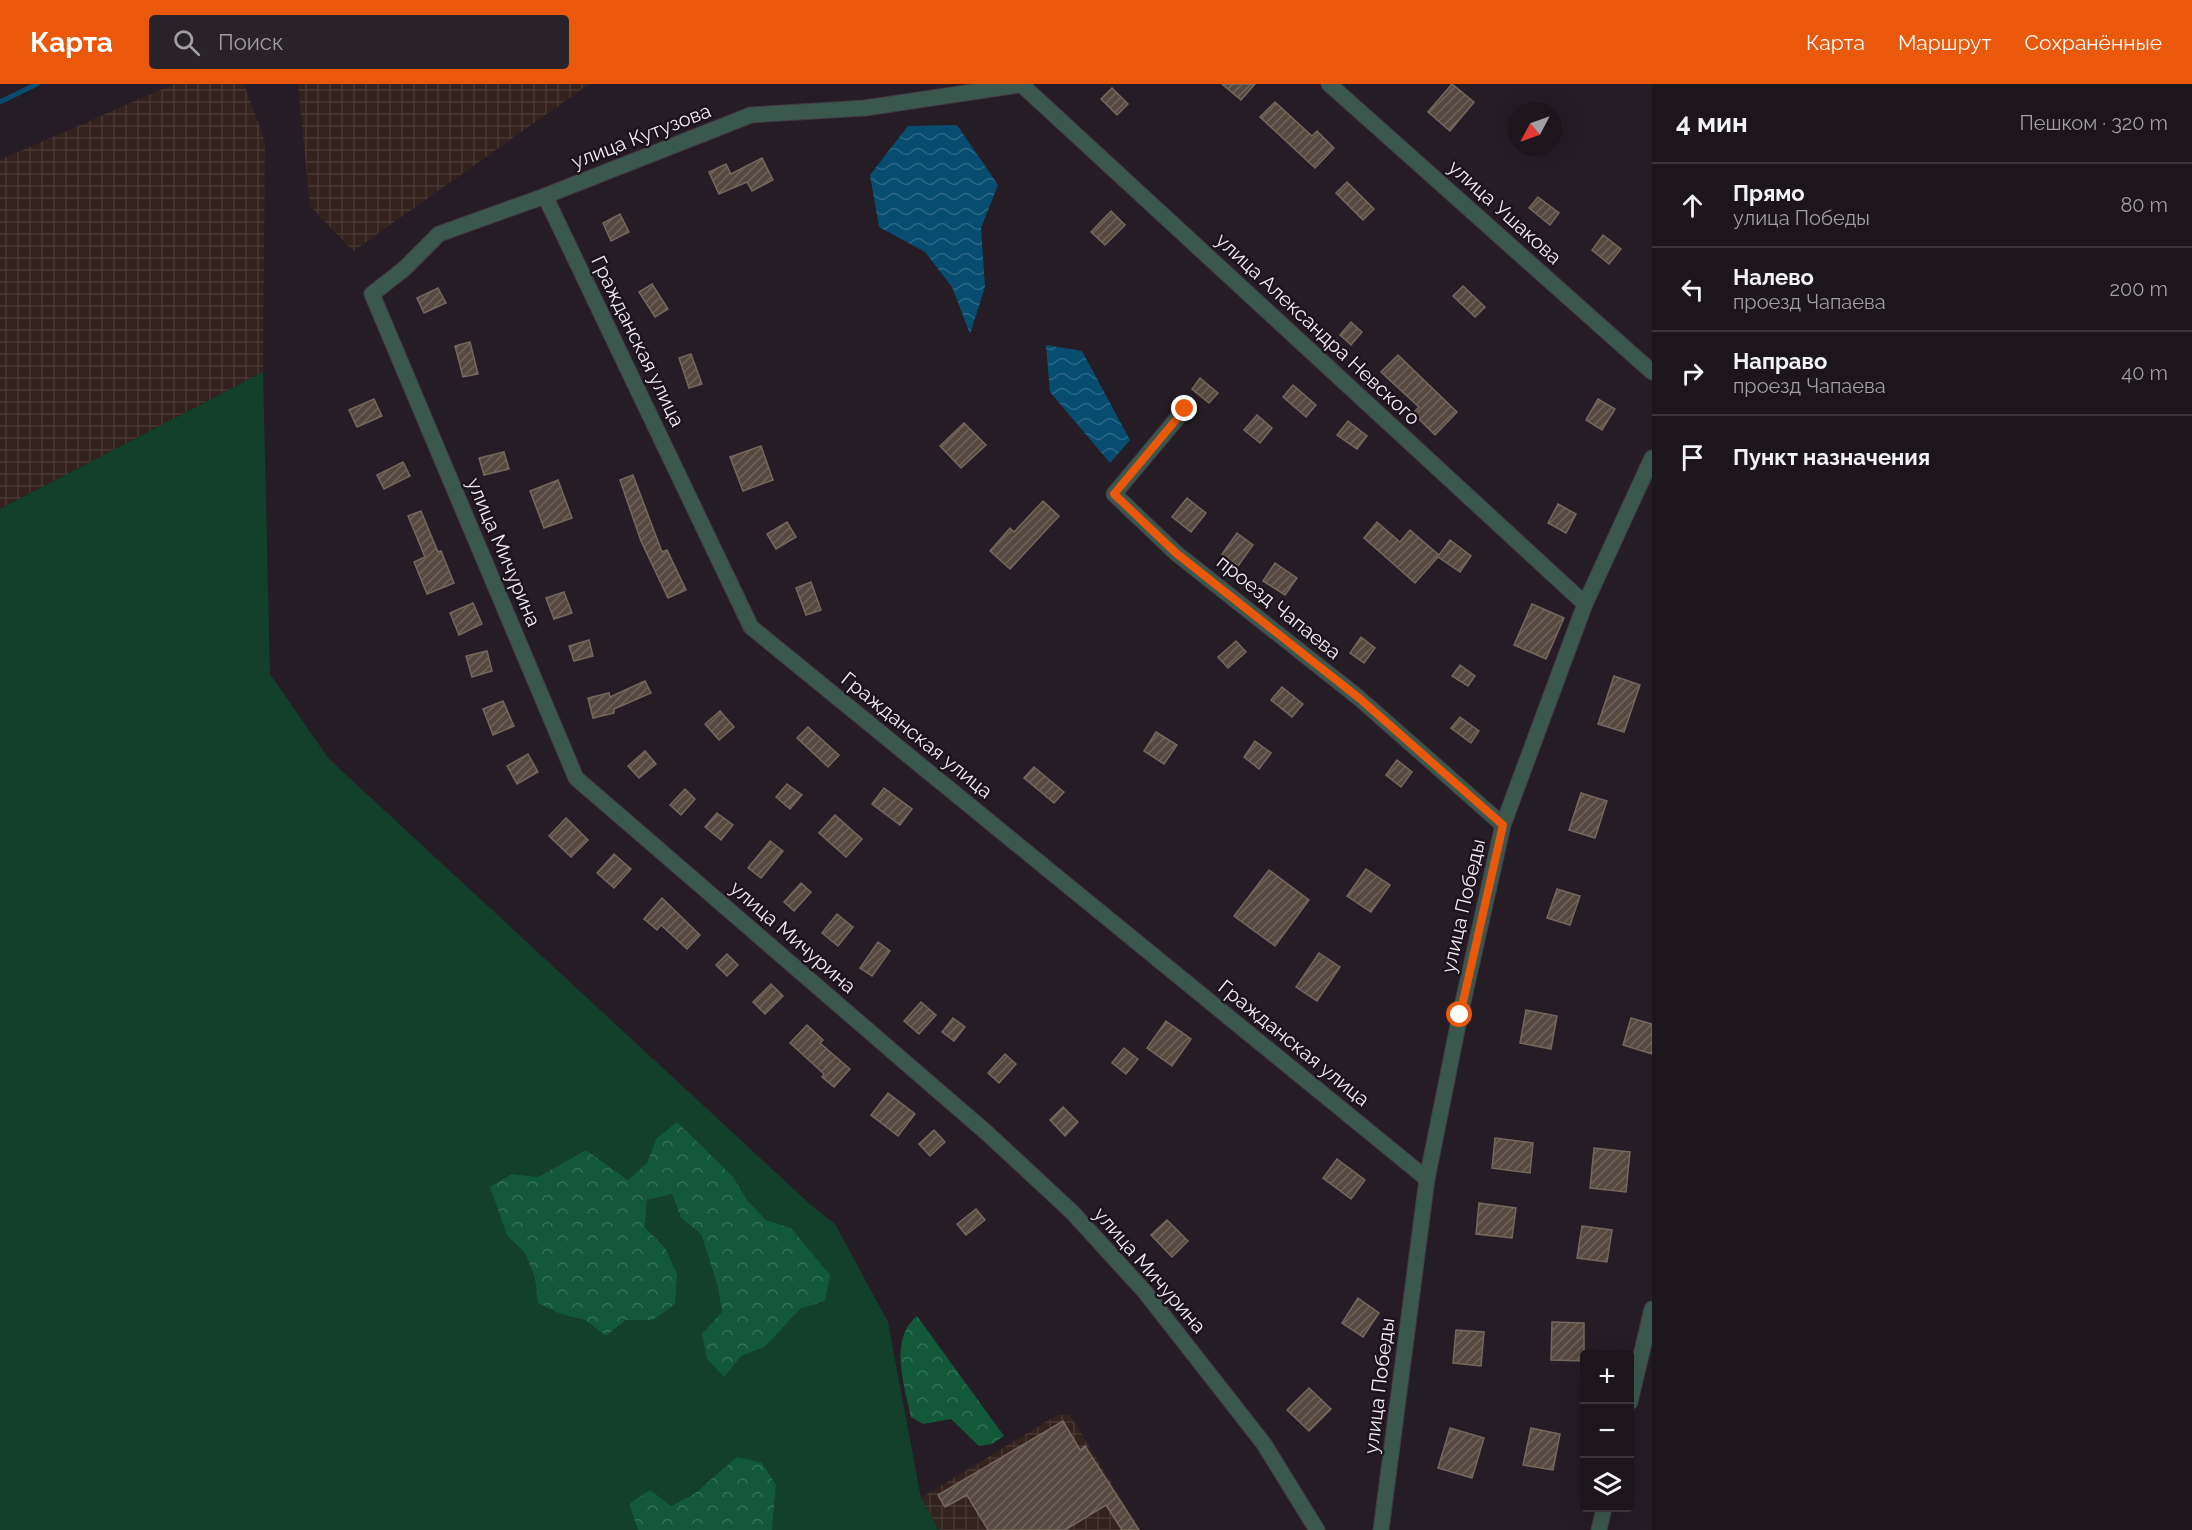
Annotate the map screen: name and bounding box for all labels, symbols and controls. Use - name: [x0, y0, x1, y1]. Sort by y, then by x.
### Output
- search box: [149, 15, 569, 69]
- text: Карта: [30, 26, 113, 59]
- icon: search: [170, 26, 203, 59]
- text: Поиск: [218, 29, 283, 55]
- text: Карта: [1806, 30, 1865, 55]
- text: Маршрут: [1898, 30, 1991, 55]
- text: Сохранённые: [2024, 30, 2162, 55]
- street label: улица Кутузова: [568, 98, 714, 174]
- north arrow: [1508, 102, 1562, 156]
- text: 4 мин: [1676, 108, 1748, 138]
- text: Пешком · 320 m: [2019, 111, 2168, 135]
- street label: улица Ушакова: [1443, 155, 1567, 269]
- text: Прямо: [1733, 180, 1805, 206]
- icon: ahead: [1676, 189, 1709, 222]
- text: 80 m: [2120, 193, 2168, 217]
- text: улица Победы: [1733, 206, 1870, 230]
- street label: улица Александра Невского: [1211, 228, 1425, 430]
- street label: Гражданская улица: [586, 252, 690, 430]
- text: Налево: [1733, 264, 1814, 290]
- icon: left: [1676, 273, 1709, 306]
- text: 200 m: [2110, 277, 2168, 301]
- text: проезд Чапаева: [1733, 290, 1886, 314]
- text: Направо: [1733, 348, 1827, 374]
- icon: right: [1676, 357, 1709, 390]
- text: 40 m: [2121, 361, 2168, 385]
- text: проезд Чапаева: [1733, 374, 1886, 398]
- route end: [1171, 395, 1197, 421]
- icon: arrive: [1676, 441, 1709, 474]
- text: Пункт назначения: [1733, 444, 1930, 470]
- street label: улица Мичурина: [462, 474, 546, 630]
- street label: проезд Чапаева: [1212, 550, 1346, 664]
- street label: Гражданская улица: [837, 667, 997, 803]
- street label: улица Победы: [1436, 837, 1490, 975]
- street label: улица Мичурина: [725, 876, 861, 998]
- street label: Гражданская улица: [1214, 975, 1374, 1111]
- route start: [1446, 1001, 1472, 1027]
- street label: улица Мичурина: [1089, 1202, 1211, 1338]
- street label: улица Победы: [1359, 1317, 1399, 1455]
- map controls: [1580, 1350, 1634, 1512]
- button: +: [1580, 1350, 1634, 1404]
- button: −: [1580, 1404, 1634, 1458]
- button: layers: [1580, 1458, 1634, 1512]

